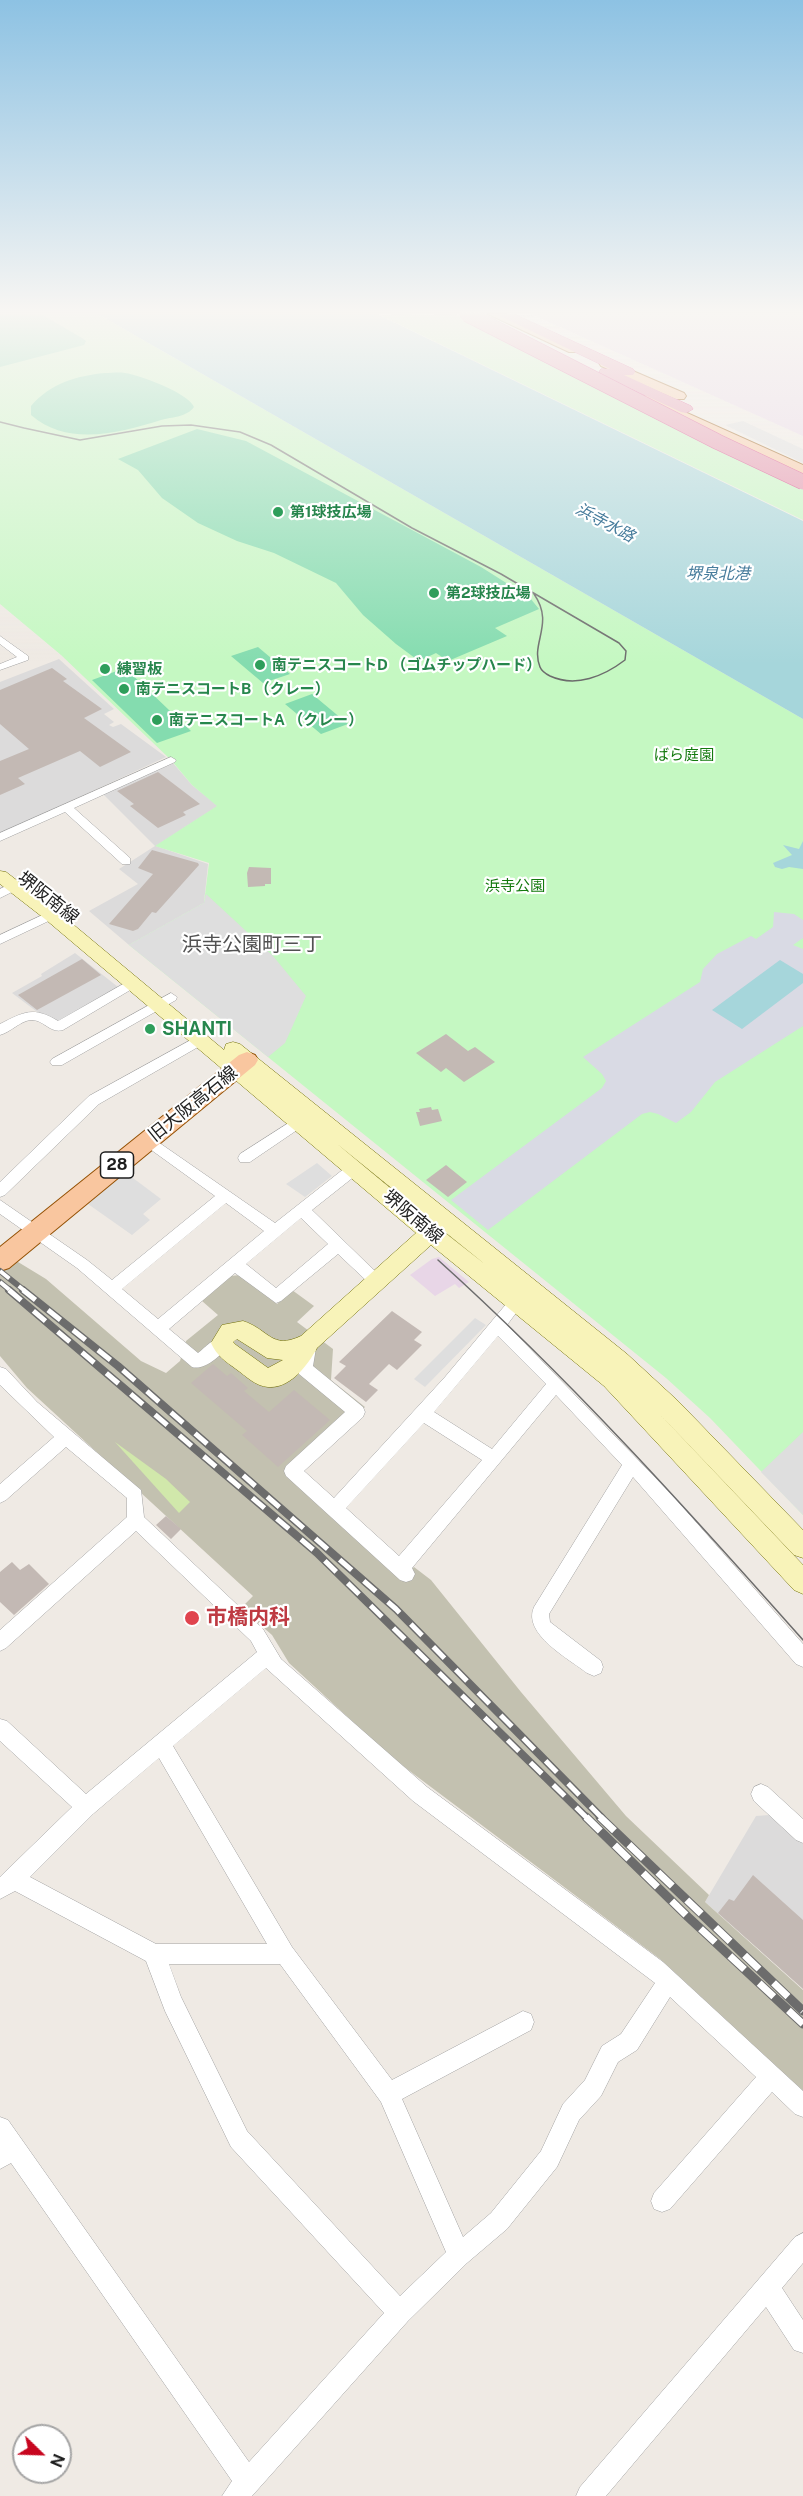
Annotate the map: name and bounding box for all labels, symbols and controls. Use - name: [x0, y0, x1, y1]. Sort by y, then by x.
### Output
- water label: 浜寺水路: [572, 500, 638, 546]
- place label: 第1球技広場: [290, 503, 371, 521]
- marker: 第1球技広場: [271, 505, 285, 519]
- water label: 堺泉北港: [686, 564, 750, 584]
- place label: 第2球技広場: [446, 584, 531, 602]
- marker: 第2球技広場: [427, 586, 441, 600]
- place label: 南テニスコートD （ゴムチップハード）: [272, 656, 541, 674]
- marker: 南テニスコートD （ゴムチップハード）: [253, 658, 267, 672]
- place label: 練習板: [117, 660, 162, 678]
- marker: 練習板: [98, 662, 112, 676]
- place label: 南テニスコートB （クレー）: [136, 680, 330, 698]
- marker: 南テニスコートB （クレー）: [117, 682, 131, 696]
- place label: 南テニスコートA （クレー）: [169, 711, 363, 729]
- marker: 南テニスコートA （クレー）: [150, 713, 164, 727]
- park label: ばら庭園: [654, 746, 714, 764]
- street label: 堺阪南線: [13, 867, 83, 929]
- park label: 浜寺公園: [485, 877, 545, 895]
- district label: 浜寺公園町三丁: [182, 933, 322, 957]
- place label: SHANTI: [162, 1018, 232, 1040]
- marker: SHANTI: [143, 1022, 157, 1036]
- street label: 旧大阪高石線: [144, 1062, 242, 1146]
- road number: 28: [100, 1152, 134, 1178]
- street label: 堺阪南線: [378, 1186, 448, 1248]
- place label: 市橋内科: [206, 1605, 290, 1631]
- marker: 市橋内科: [183, 1609, 201, 1627]
- north arrow: [12, 2424, 72, 2484]
- text: N: [46, 2451, 68, 2470]

